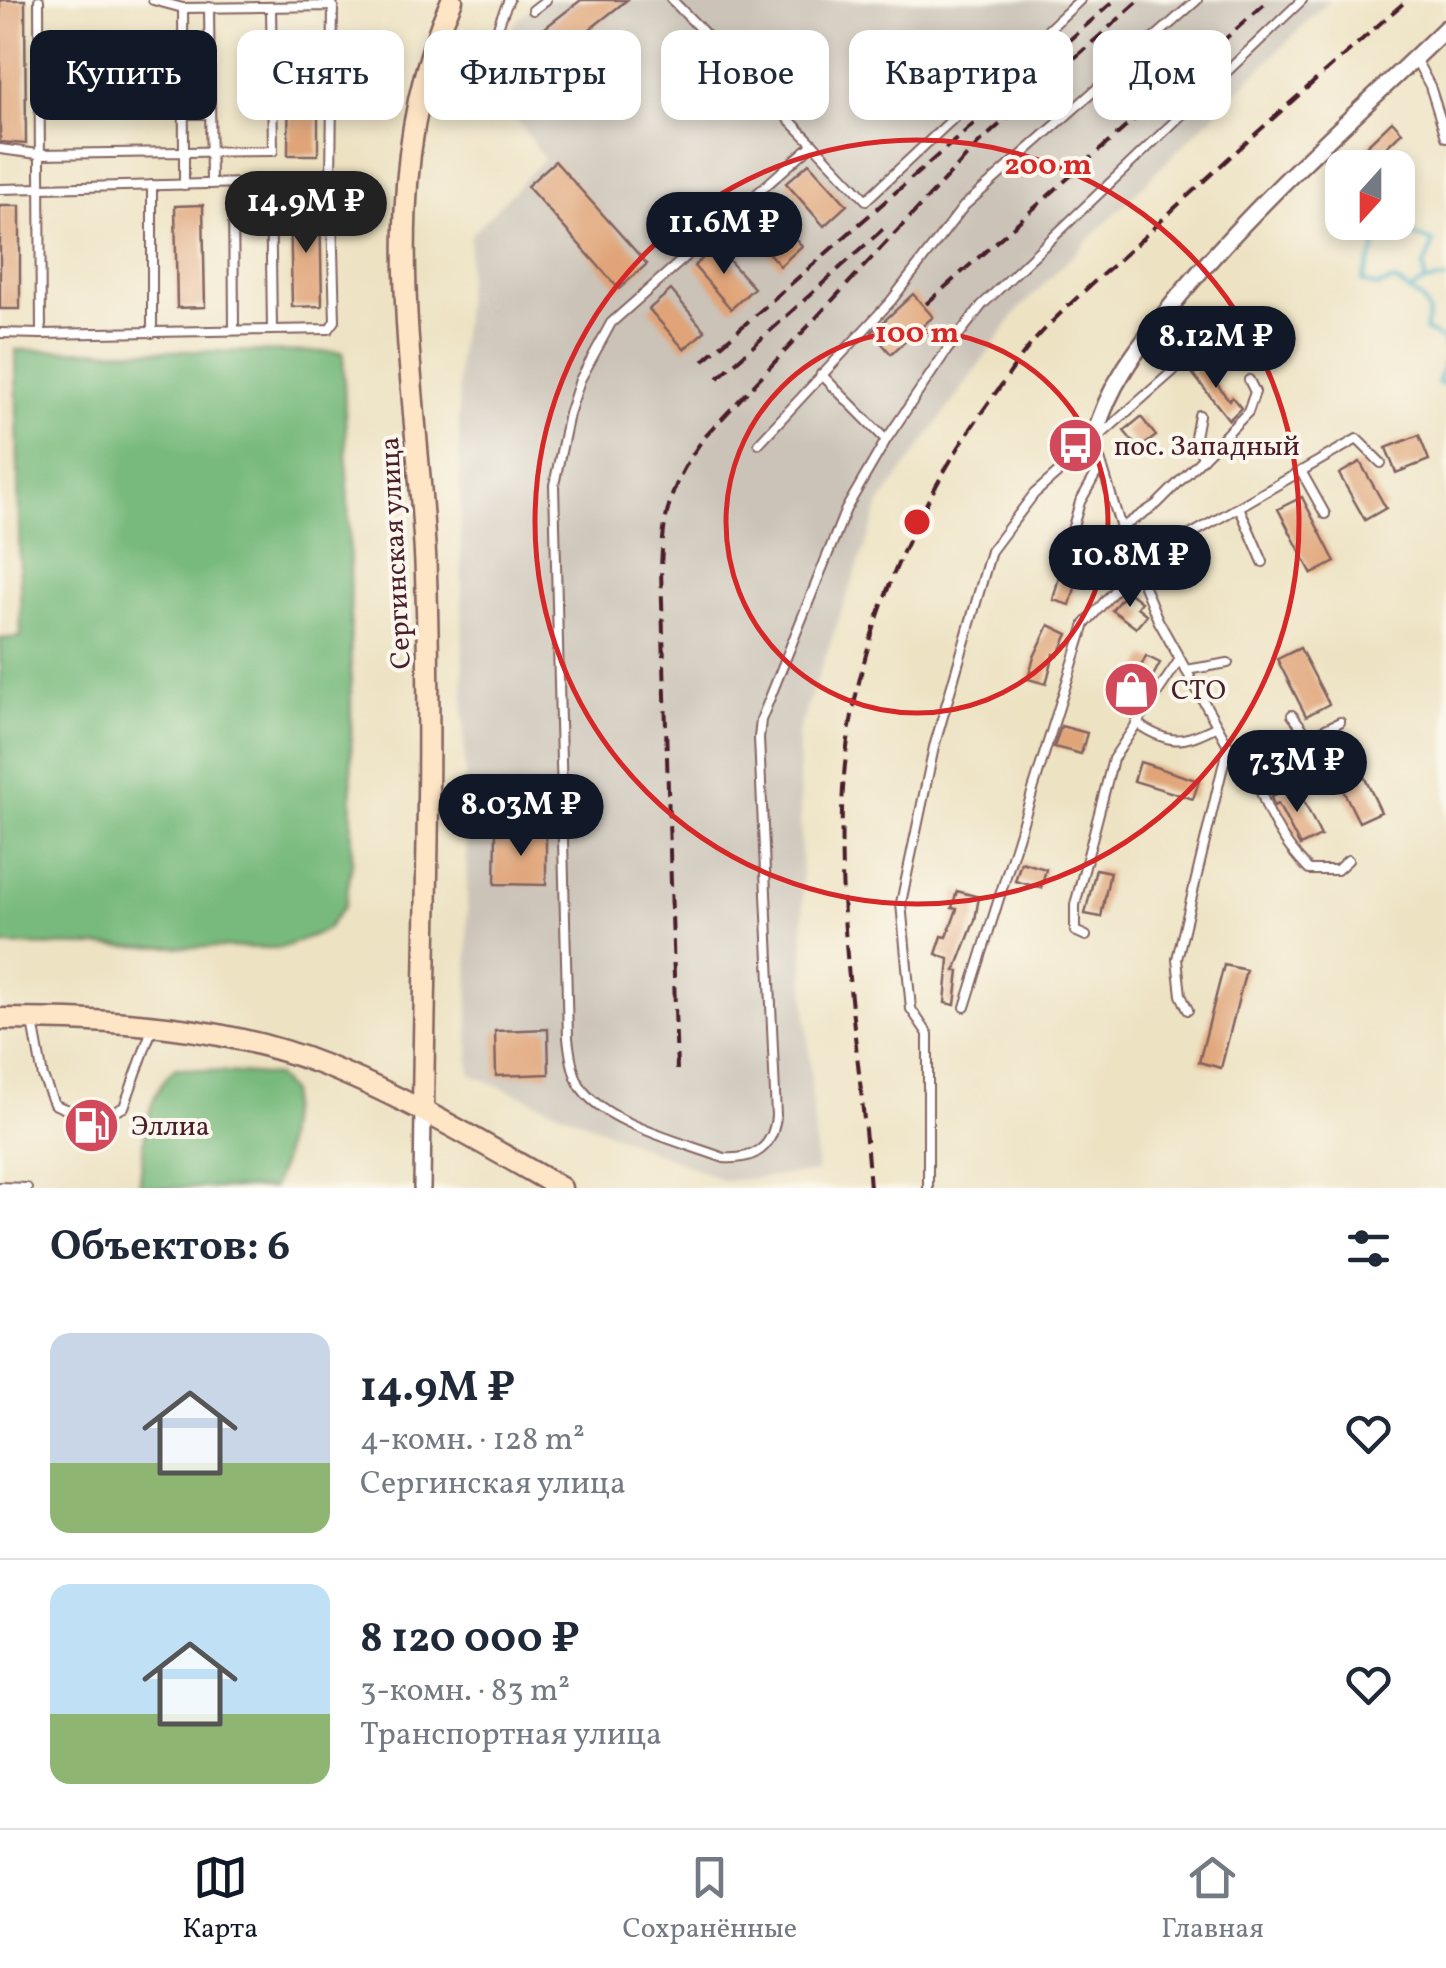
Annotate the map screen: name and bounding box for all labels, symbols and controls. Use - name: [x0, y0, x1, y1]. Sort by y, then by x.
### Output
- chip: Купить: [30, 30, 217, 120]
- chip: Снять: [237, 30, 404, 120]
- chip: Фильтры: [424, 30, 641, 120]
- chip: Новое: [661, 30, 829, 120]
- chip: Квартира: [849, 30, 1073, 120]
- chip: Дом: [1093, 30, 1231, 120]
- text: 200 m: [1004, 145, 1092, 187]
- north arrow: [1325, 150, 1415, 240]
- map controls: [1325, 150, 1415, 240]
- pin: 14.9M ₽: [214, 171, 398, 256]
- text: 14.9M ₽: [247, 181, 365, 225]
- pin: 11.6M ₽: [632, 192, 816, 277]
- text: 11.6M ₽: [668, 202, 780, 246]
- pin: 8.12M ₽: [1124, 306, 1308, 391]
- text: 100 m: [875, 313, 959, 355]
- text: 8.12M ₽: [1159, 316, 1273, 360]
- bus stop icon: пос. Западный: [1045, 415, 1105, 475]
- place label: пос. Западный: [1114, 428, 1300, 467]
- street label: Сергинская улица: [371, 436, 422, 670]
- centre of rings: [899, 504, 935, 540]
- pin: 10.8M ₽: [1038, 525, 1222, 610]
- text: 10.8M ₽: [1071, 535, 1189, 579]
- shop icon: СТО: [1102, 659, 1162, 719]
- place label: СТО: [1171, 672, 1226, 711]
- pin: 7.3M ₽: [1216, 730, 1378, 815]
- text: 7.3M ₽: [1249, 740, 1345, 784]
- pin: 8.03M ₽: [429, 774, 613, 859]
- text: 8.03M ₽: [461, 784, 581, 828]
- fuel station icon: Эллиа: [62, 1095, 122, 1155]
- place label: Эллиа: [131, 1108, 210, 1147]
- text: Объектов: 6: [50, 1219, 290, 1278]
- icon: filters: [1341, 1221, 1396, 1276]
- text: 14.9M ₽: [360, 1360, 515, 1419]
- icon: home: [130, 1373, 250, 1493]
- icon: heart: [1341, 1406, 1396, 1461]
- text: 4-комн. · 128 m²: [360, 1419, 585, 1463]
- text: Сергинская улица: [360, 1463, 626, 1507]
- text: 8 120 000 ₽: [360, 1611, 580, 1670]
- icon: home: [130, 1624, 250, 1744]
- icon: heart: [1341, 1657, 1396, 1712]
- text: 3-комн. · 83 m²: [360, 1670, 570, 1714]
- text: Транспортная улица: [360, 1714, 662, 1758]
- tab: Карта: [182, 1850, 258, 1949]
- tab: Сохранённые: [622, 1850, 797, 1949]
- tab: Главная: [1161, 1850, 1264, 1949]

